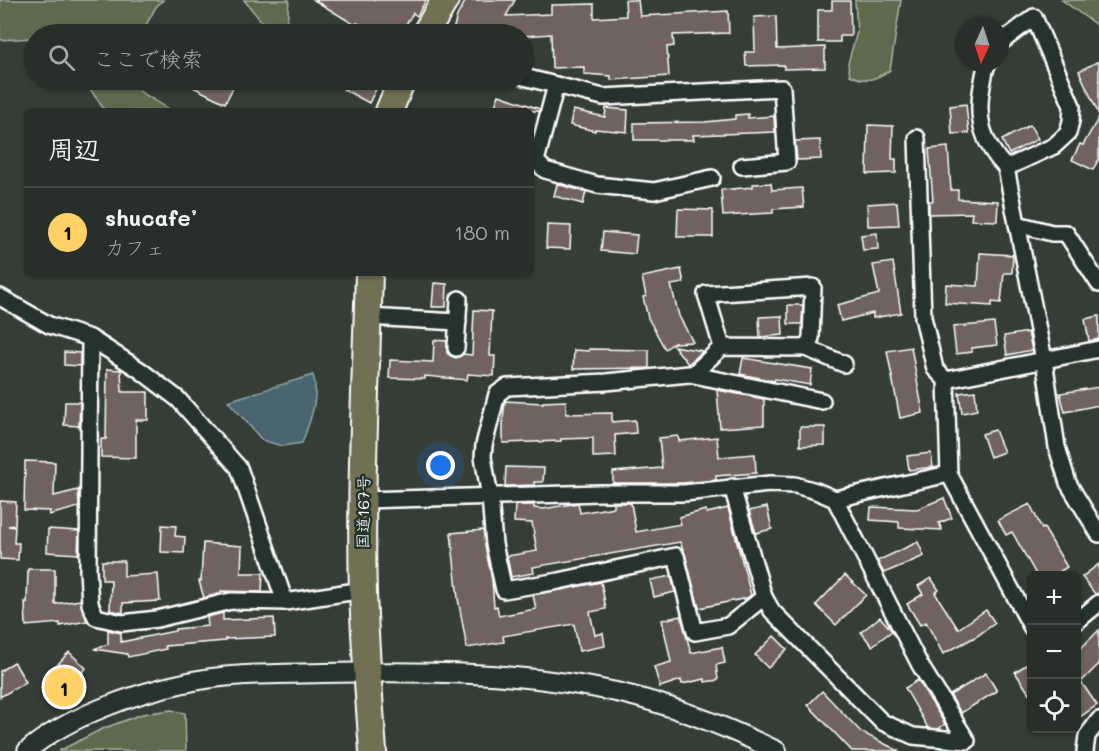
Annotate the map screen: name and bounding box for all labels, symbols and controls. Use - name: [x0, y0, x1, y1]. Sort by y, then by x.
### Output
- north arrow: [955, 18, 1009, 72]
- search box: [24, 24, 534, 90]
- icon: search: [45, 41, 78, 74]
- text: ここで検索: [93, 44, 203, 73]
- text: 周辺: [48, 132, 100, 166]
- text: shucafe’: [105, 203, 197, 232]
- text: 1: [63, 219, 72, 245]
- text: 180 m: [454, 219, 510, 245]
- text: カフェ: [105, 234, 165, 260]
- your location: [426, 451, 455, 480]
- street label: 国道167号: [351, 475, 374, 549]
- map controls: [1027, 571, 1081, 733]
- button: +: [1027, 571, 1081, 625]
- button: −: [1027, 625, 1081, 679]
- pin: 1: [44, 664, 84, 710]
- button: locate: [1027, 679, 1081, 733]

